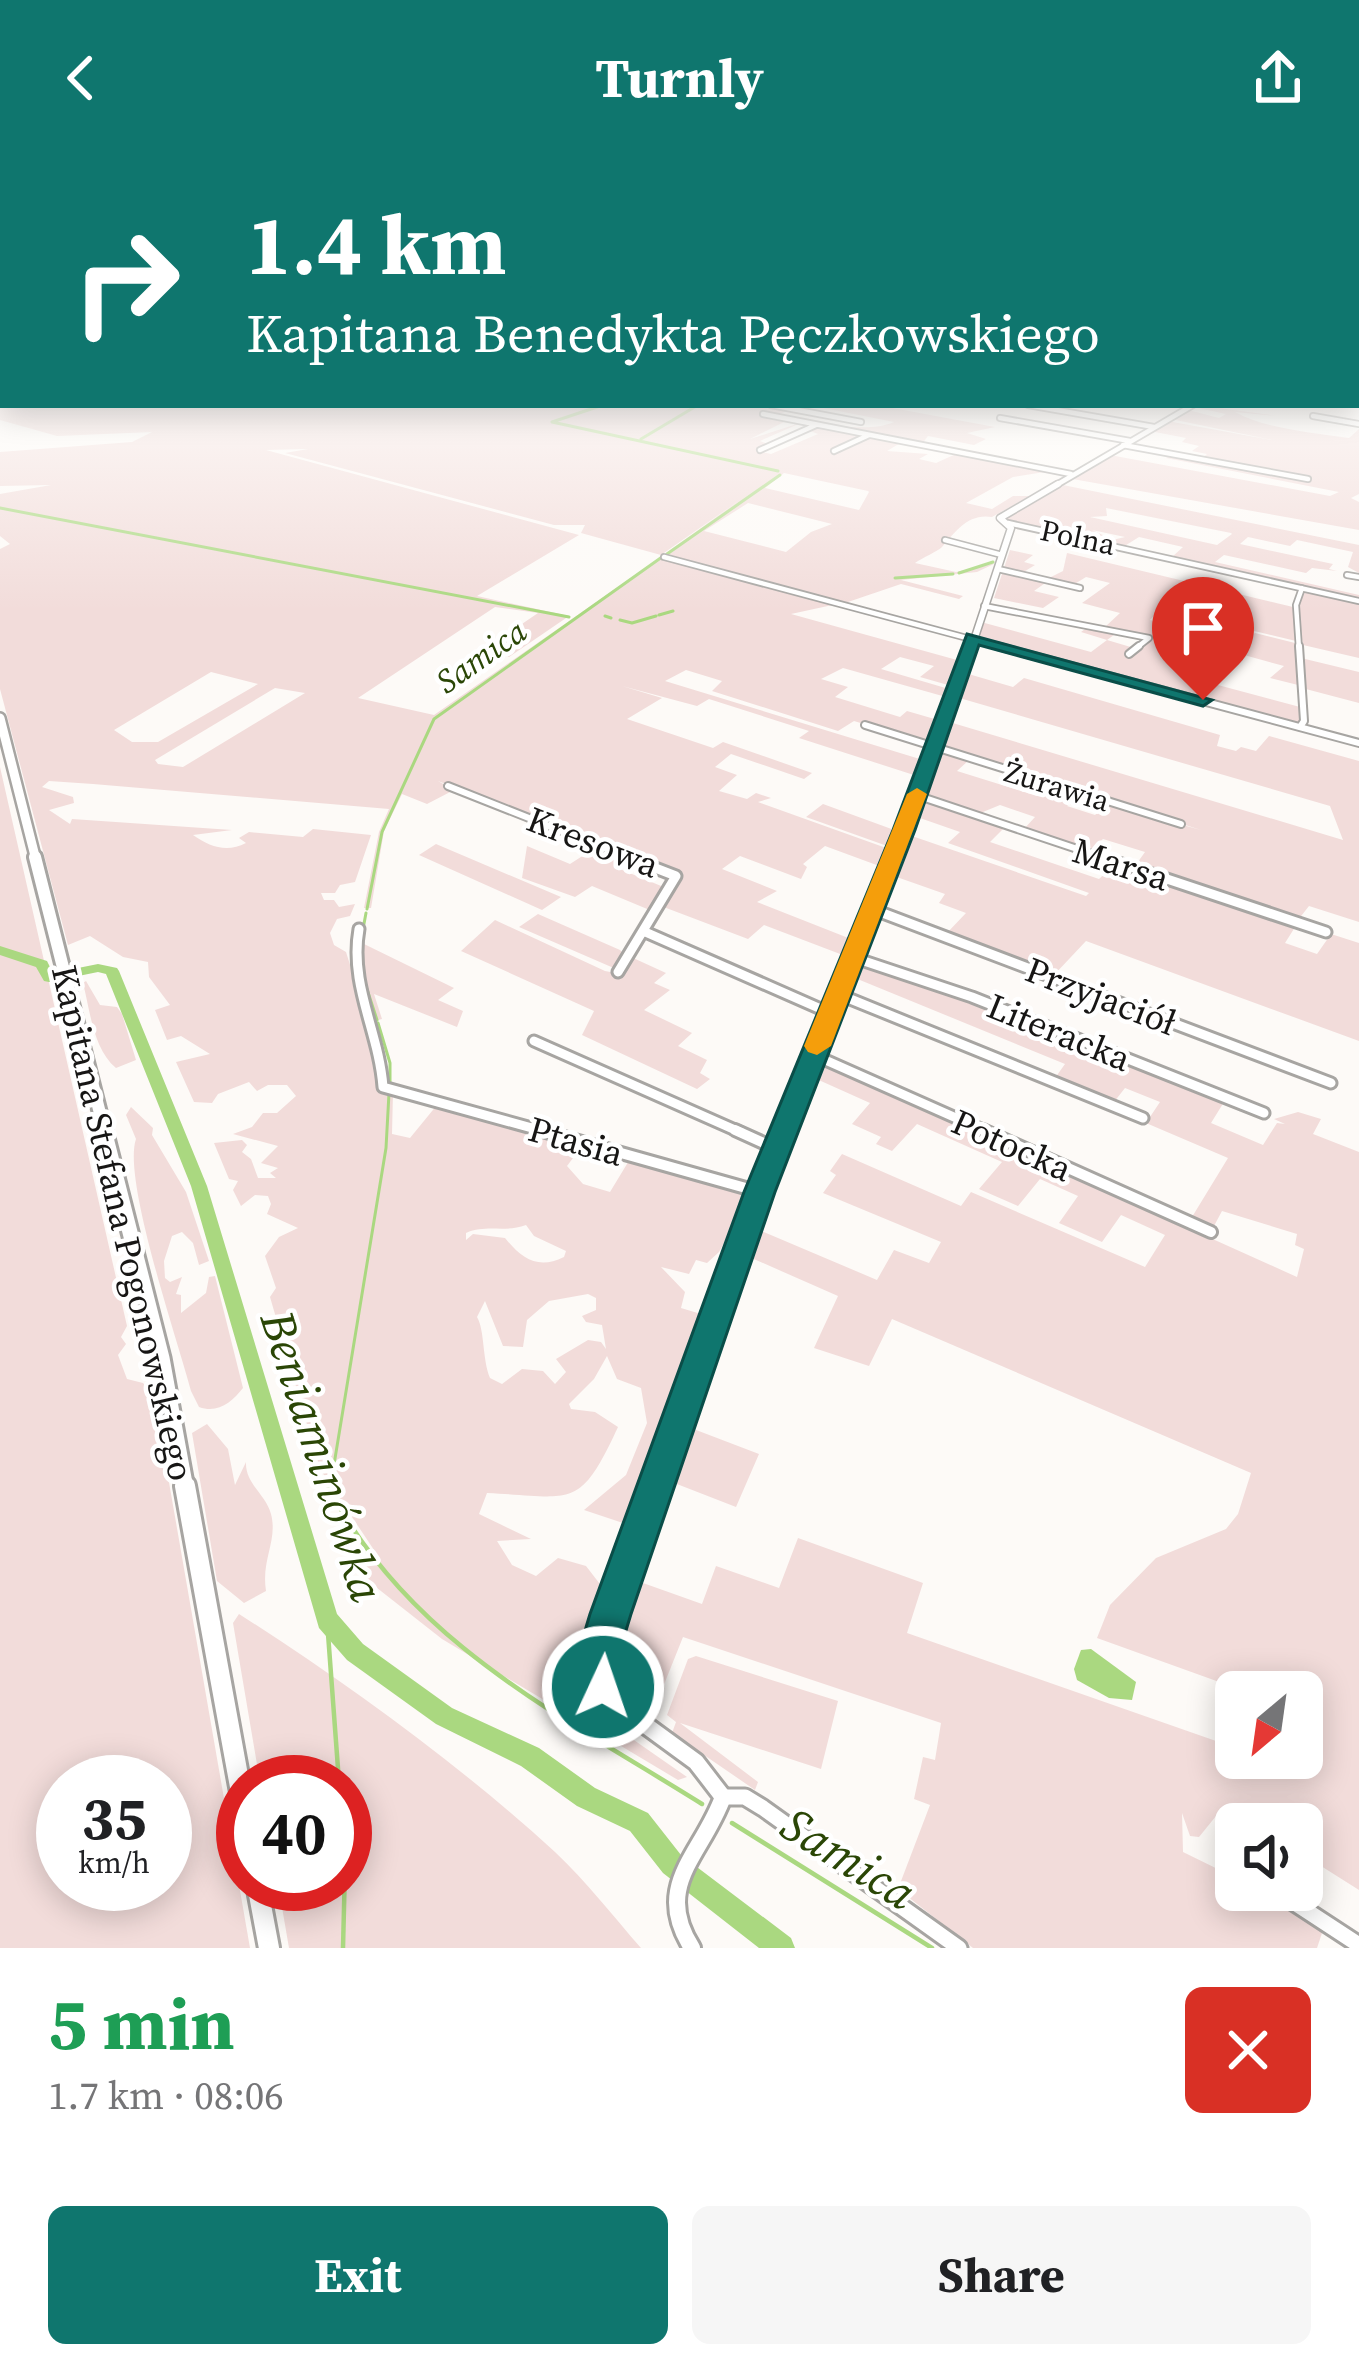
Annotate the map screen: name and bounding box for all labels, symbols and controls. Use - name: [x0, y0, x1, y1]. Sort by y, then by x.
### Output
- text: Turnly: [595, 41, 764, 115]
- icon: back: [48, 45, 114, 111]
- icon: share: [1245, 45, 1311, 111]
- text: 1.4 km: [246, 187, 507, 302]
- icon: right: [48, 204, 204, 360]
- text: Kapitana Benedykta Pęczkowskiego: [246, 296, 1100, 370]
- street label: Polna: [1037, 509, 1120, 565]
- pin: [1152, 577, 1254, 700]
- icon: arrive: [1170, 595, 1236, 661]
- water label: Samica: [427, 609, 535, 703]
- street label: Żurawia: [999, 751, 1115, 822]
- street label: Kresowa: [520, 794, 667, 890]
- street label: Marsa: [1066, 825, 1176, 903]
- street label: Przyjaciół: [1019, 945, 1183, 1047]
- street label: Kapitana Stefana Pogonowskiego: [40, 960, 206, 1486]
- street label: Literacka: [980, 981, 1139, 1083]
- street label: Potocka: [944, 1097, 1080, 1193]
- street label: Ptasia: [523, 1104, 630, 1178]
- water label: Beniaminówka: [245, 1301, 401, 1610]
- position arrow: [540, 1624, 666, 1750]
- north arrow: [1215, 1671, 1323, 1779]
- map controls: [1215, 1671, 1323, 1911]
- speed limit sign: 40: [216, 1755, 372, 1911]
- text: 35: [81, 1777, 147, 1859]
- water label: Samica: [769, 1791, 929, 1925]
- button: sound: [1215, 1803, 1323, 1911]
- text: km/h: [78, 1842, 150, 1883]
- text: 5 min: [48, 1974, 235, 2073]
- button: close: [1185, 1987, 1311, 2113]
- text: 1.7 km · 08:06: [48, 2069, 284, 2122]
- button: Exit: [48, 2206, 668, 2344]
- button: Share: [692, 2206, 1311, 2344]

